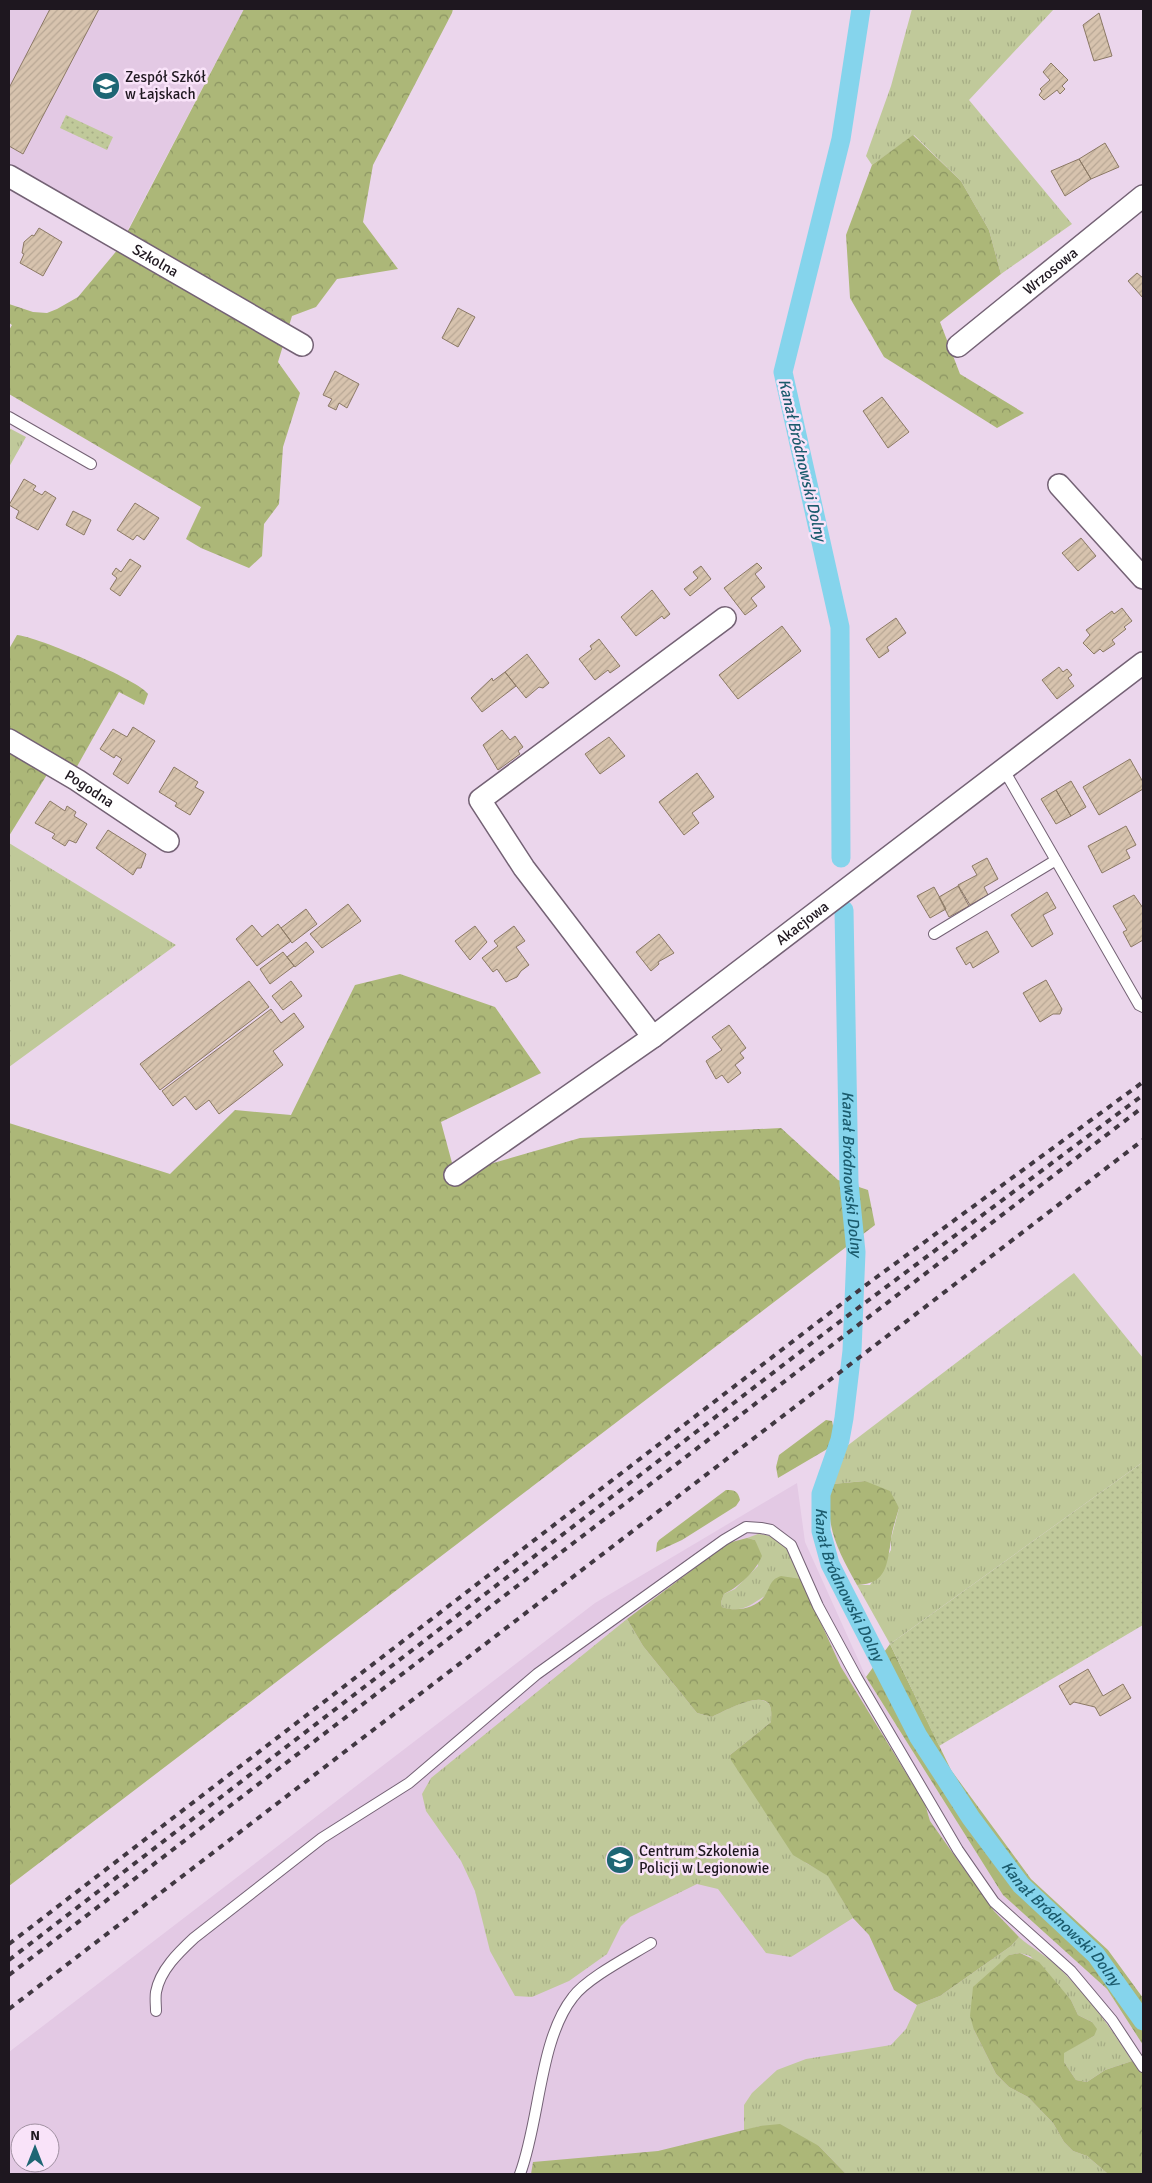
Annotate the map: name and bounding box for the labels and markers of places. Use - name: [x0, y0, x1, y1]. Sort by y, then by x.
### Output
- place label: Zespół Szkół w Łajskach: [125, 68, 206, 103]
- school or university icon: Zespół Szkół w Łajskach: [91, 71, 121, 101]
- place label: Centrum Szkolenia Policji w Legionowie: [639, 1842, 769, 1877]
- school or university icon: Centrum Szkolenia Policji w Legionowie: [605, 1845, 635, 1875]

